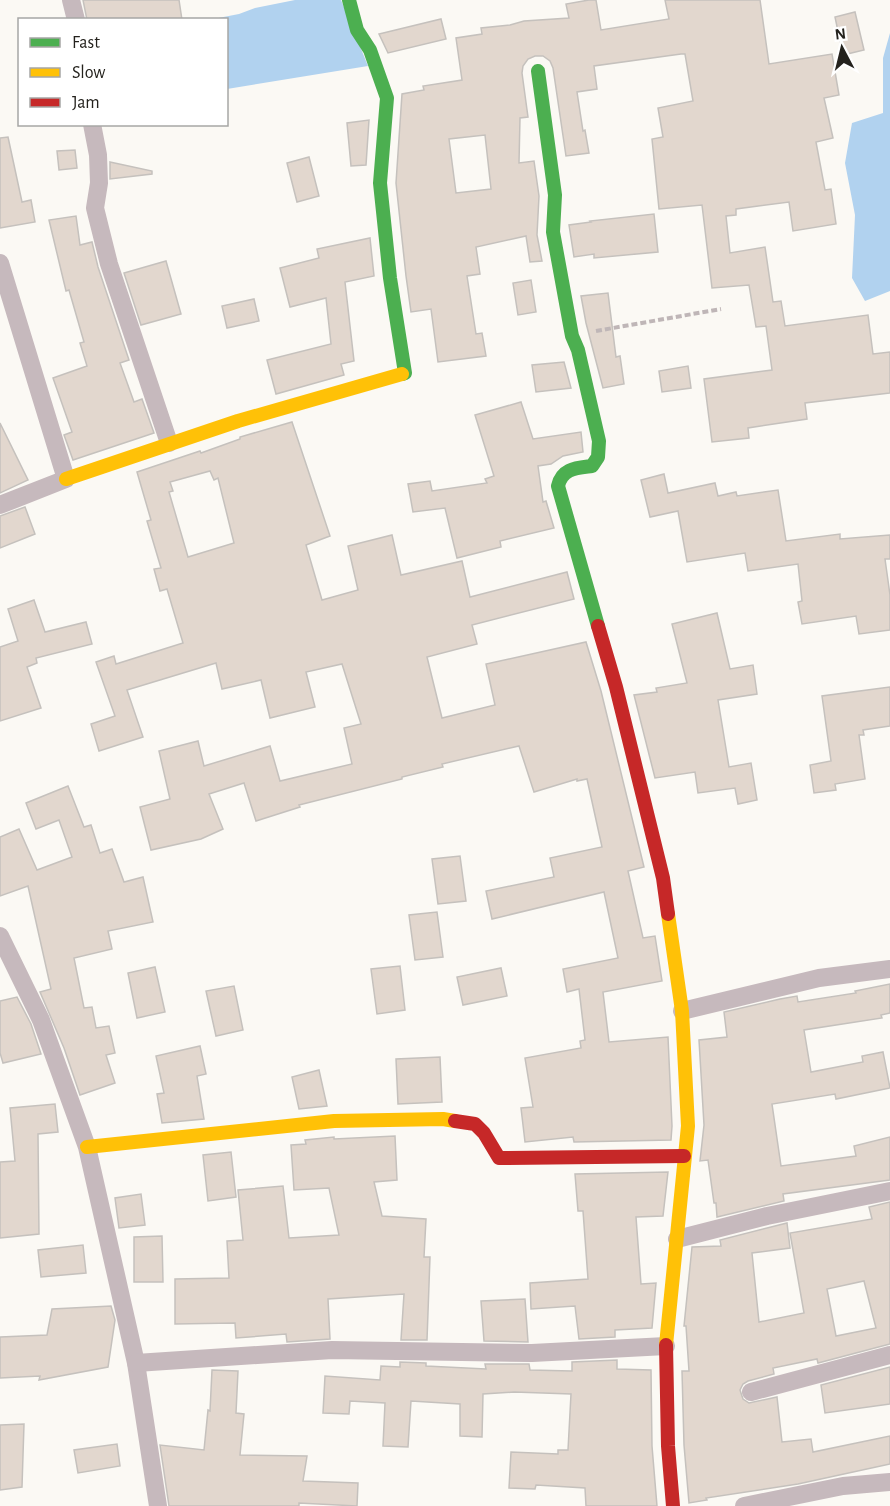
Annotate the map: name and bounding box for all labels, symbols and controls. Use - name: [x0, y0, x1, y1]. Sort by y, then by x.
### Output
- legend: [18, 18, 228, 126]
- north arrow: [812, 18, 872, 78]
- text: N: [834, 25, 847, 43]
- text: Fast: [72, 34, 100, 52]
- text: Slow: [72, 64, 105, 82]
- text: Jam: [72, 94, 100, 112]

